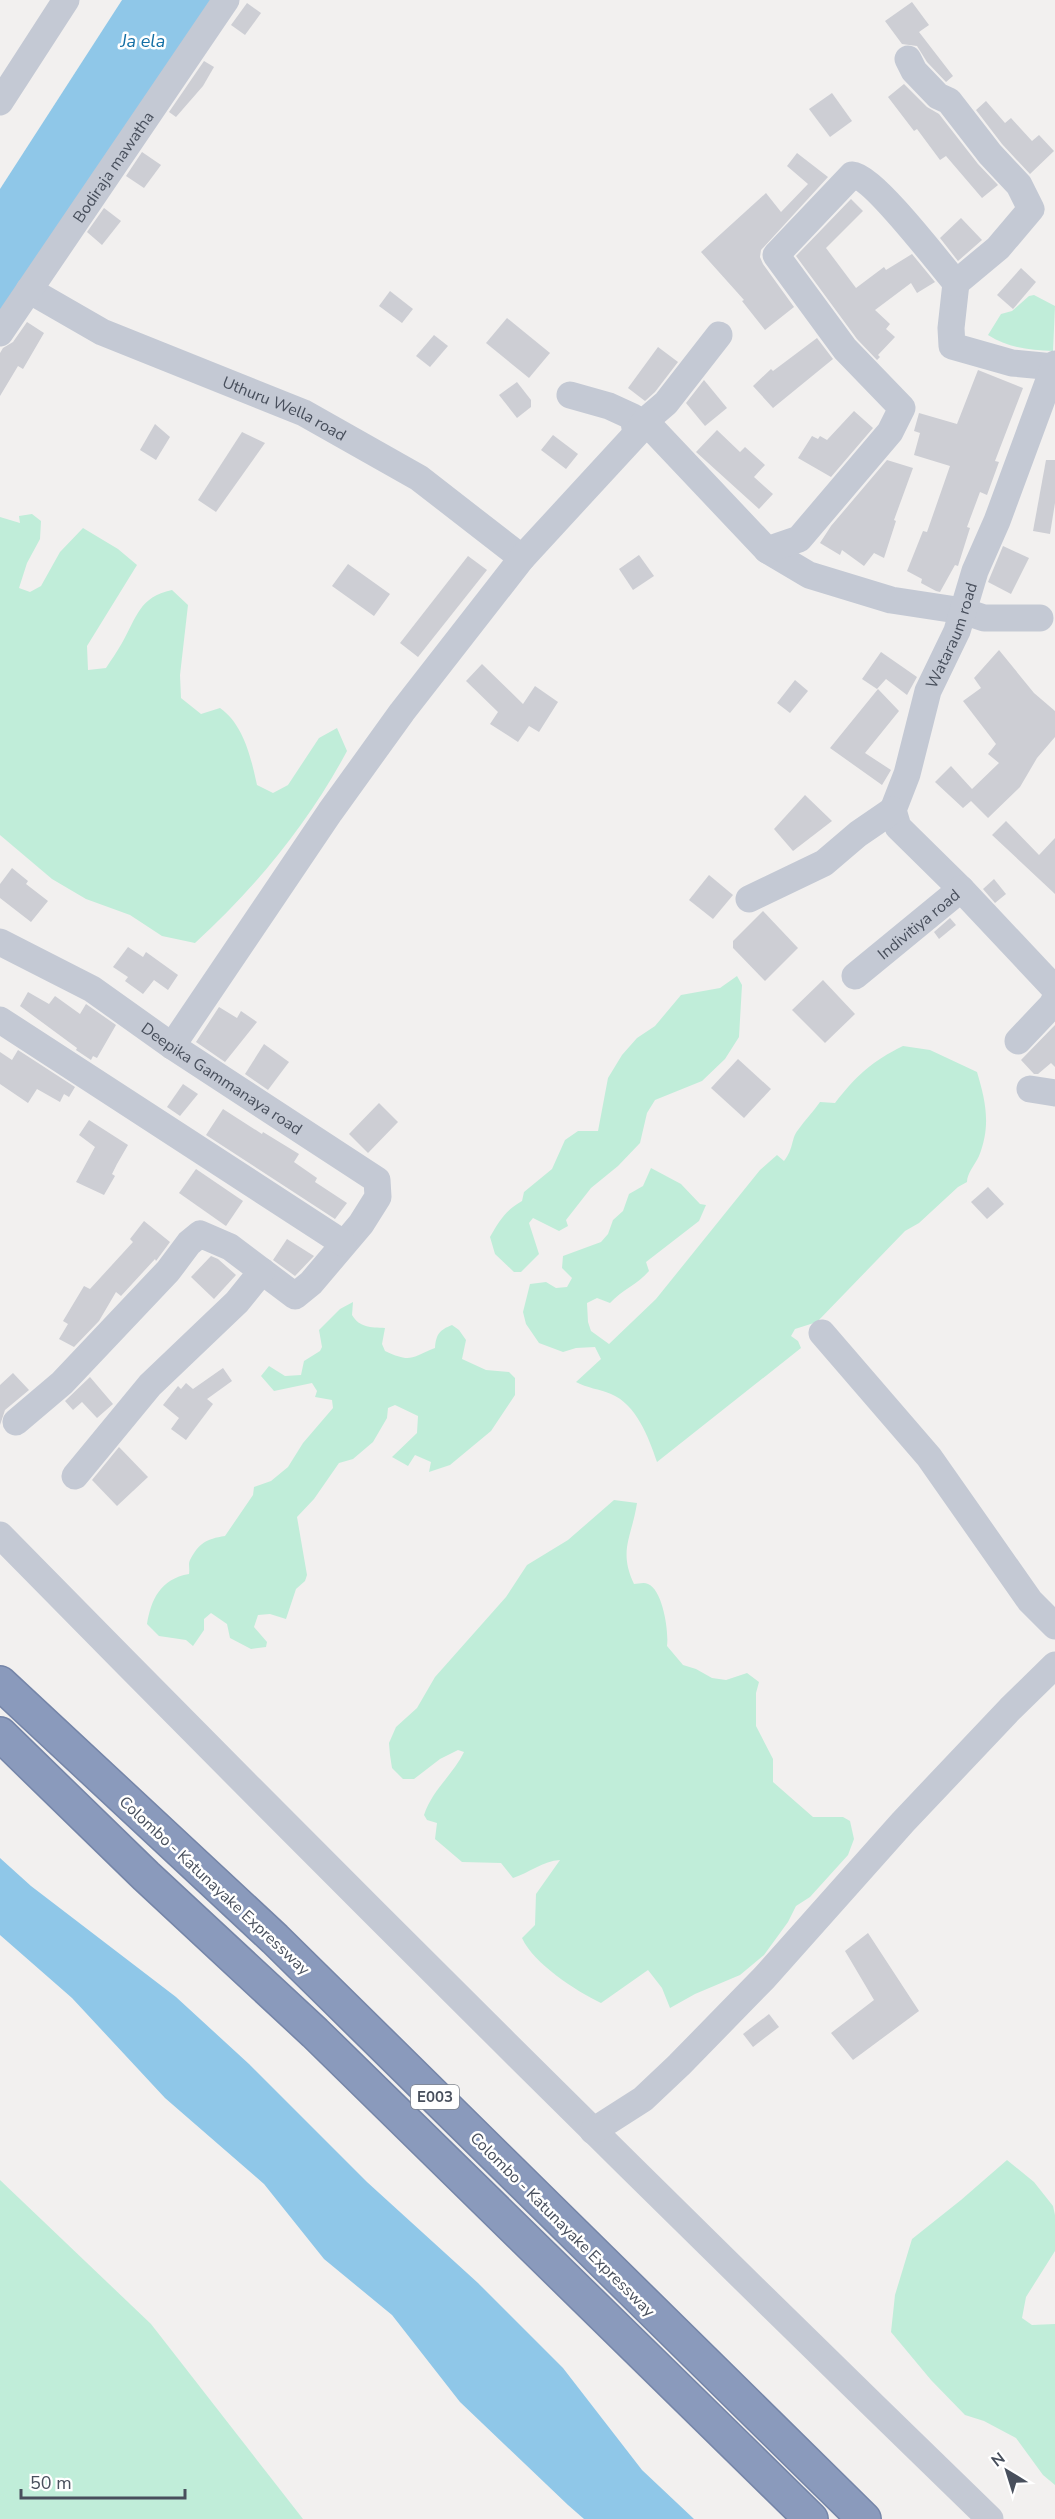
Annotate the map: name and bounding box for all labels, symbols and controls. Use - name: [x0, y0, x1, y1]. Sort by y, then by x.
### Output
- water label: Ja ela: [120, 29, 165, 53]
- street label: Bodiraja mawatha: [68, 107, 159, 227]
- street label: Uthuru Wella road: [219, 371, 350, 447]
- street label: Wataraum road: [921, 580, 983, 692]
- street label: Indivitiya road: [873, 884, 965, 965]
- street label: Deepika Gammanaya road: [136, 1018, 306, 1140]
- street label: Colombo - Katunayake Expressway: [114, 1791, 315, 1981]
- road number: E003: [411, 2085, 459, 2109]
- street label: Colombo - Katunayake Expressway: [465, 2127, 660, 2323]
- north arrow: [977, 2441, 1037, 2501]
- text: N: [987, 2448, 1010, 2472]
- scale bar: [21, 2462, 184, 2500]
- text: 50 m: [30, 2471, 72, 2495]

